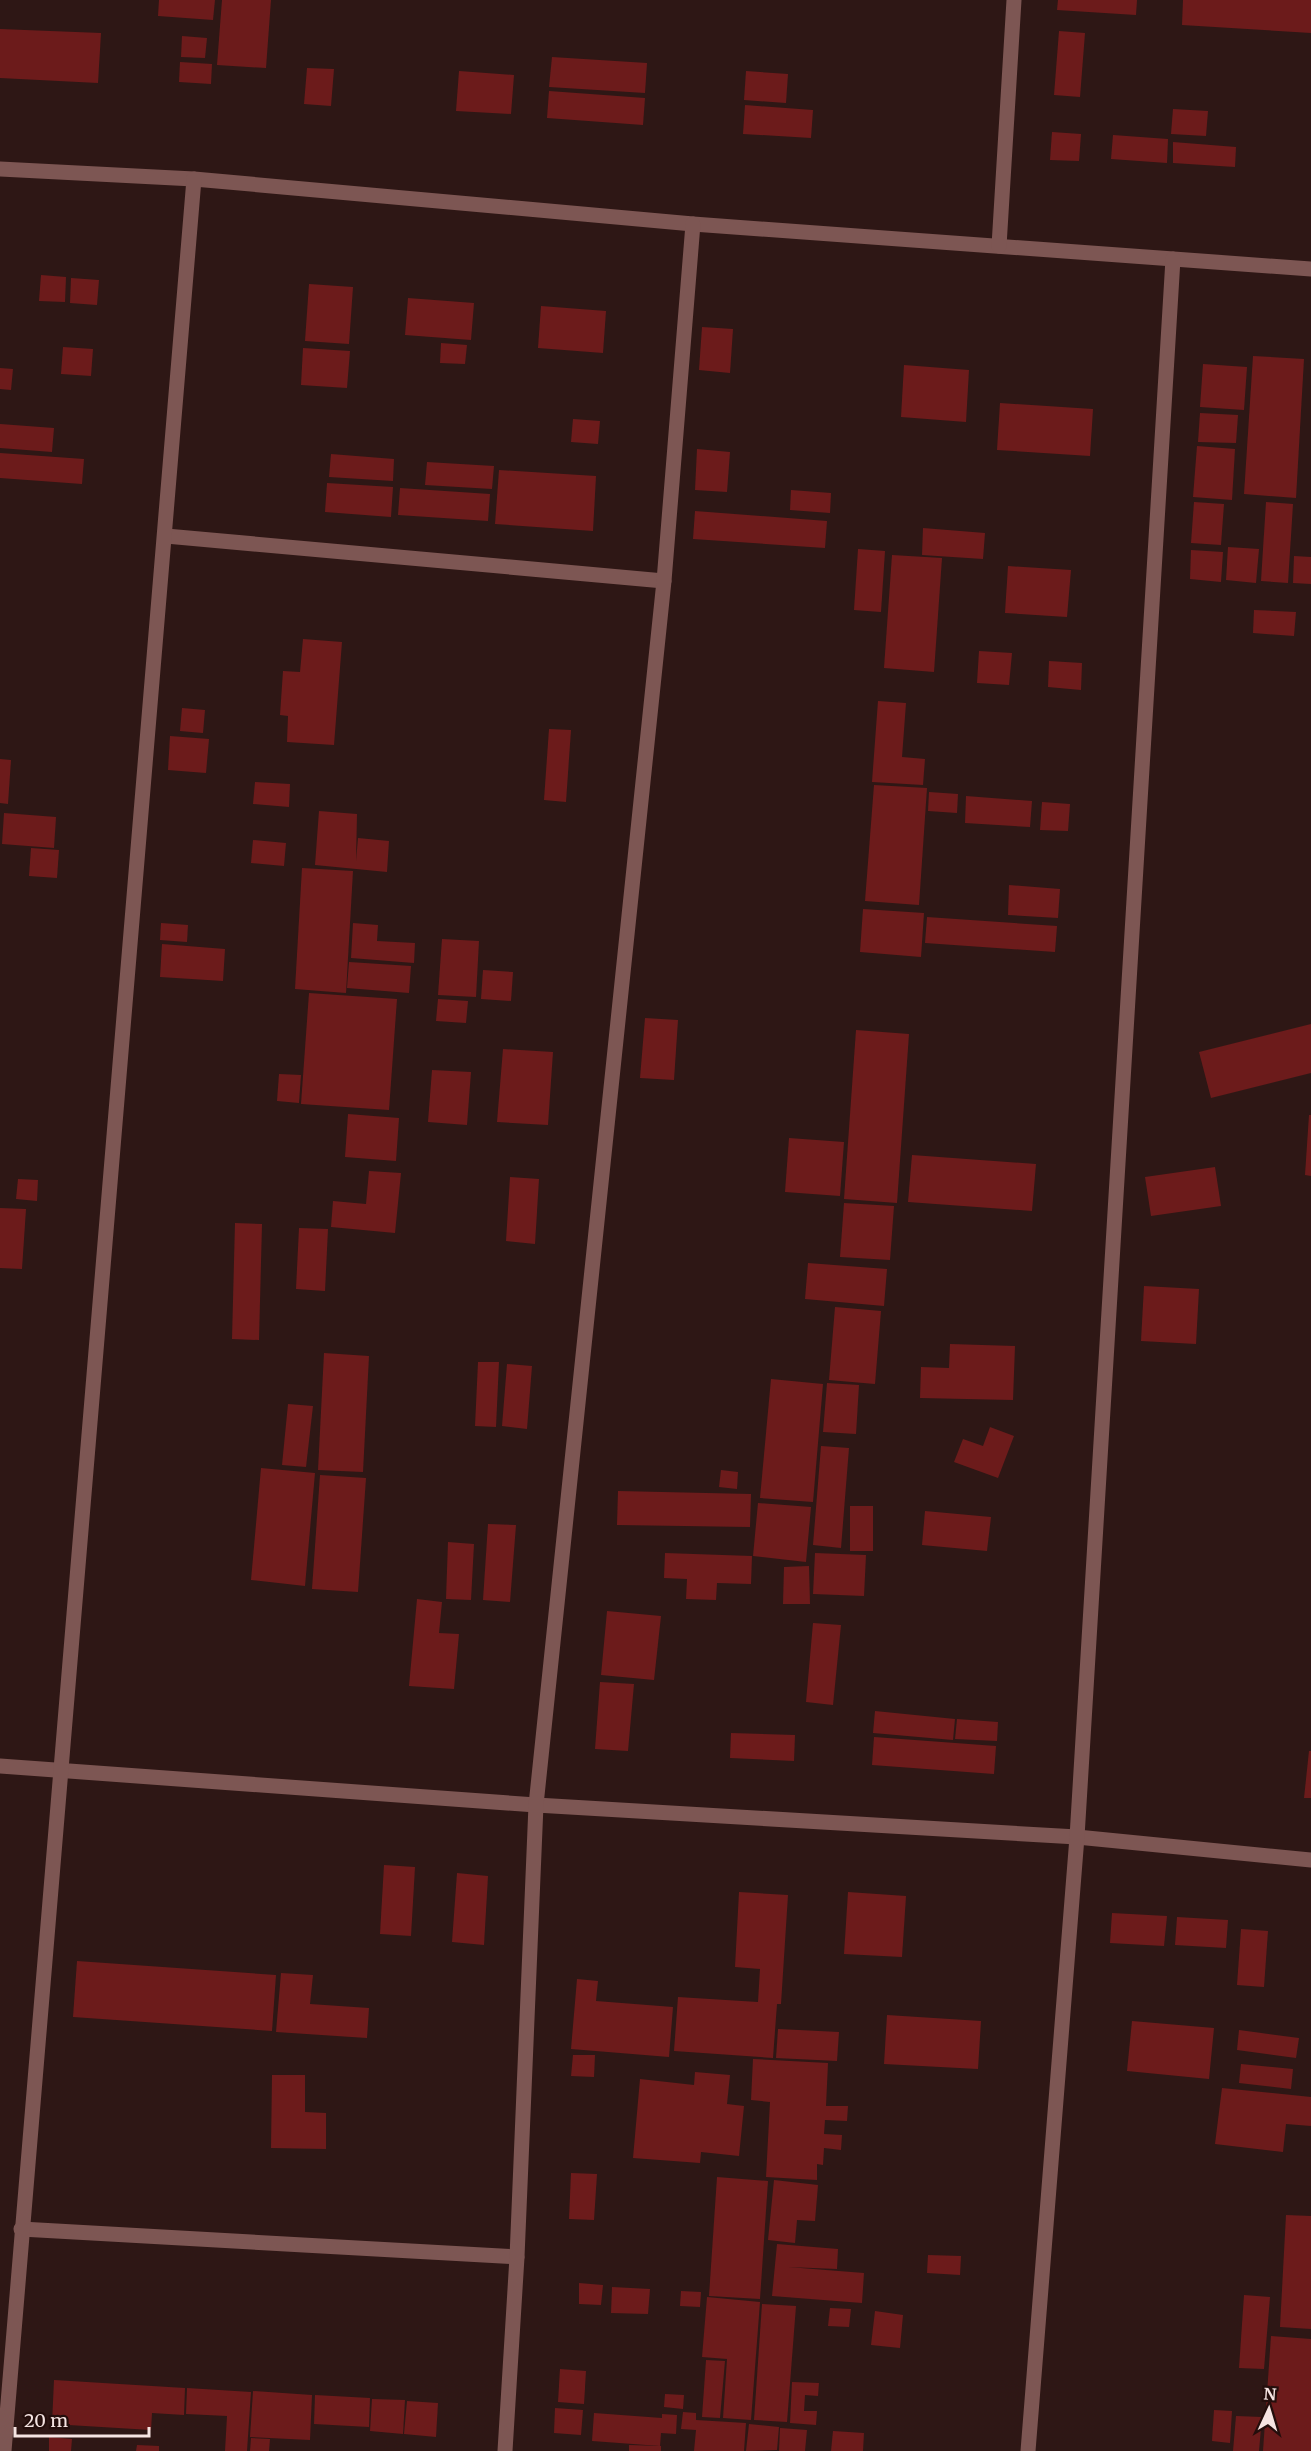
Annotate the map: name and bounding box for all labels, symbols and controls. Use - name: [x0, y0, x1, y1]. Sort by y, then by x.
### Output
- north arrow: [1239, 2379, 1299, 2439]
- text: N: [1263, 2384, 1277, 2404]
- scale bar: [15, 2400, 148, 2438]
- text: 20 m: [24, 2409, 68, 2432]

